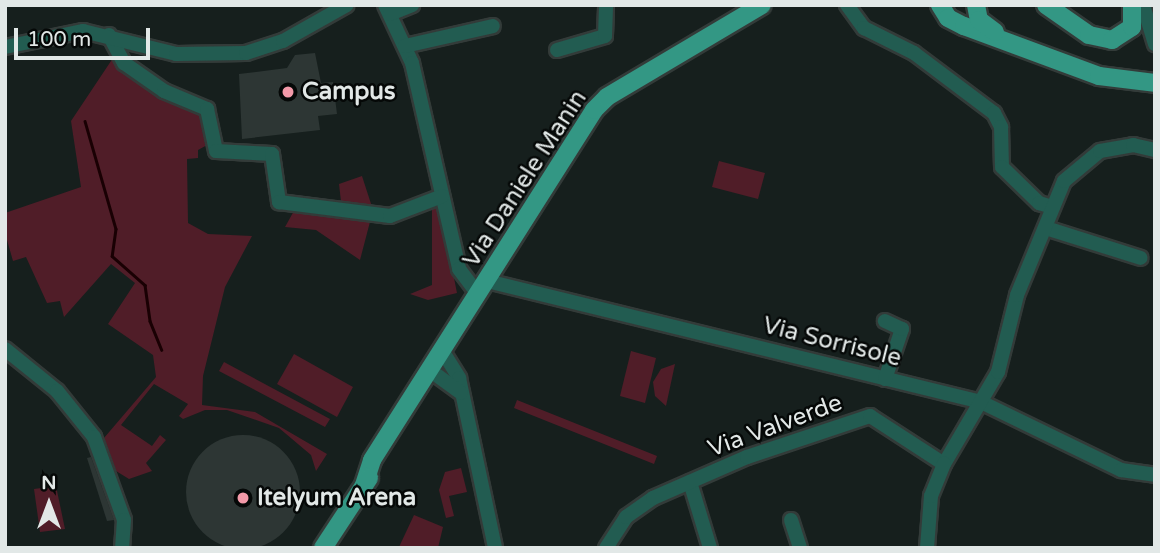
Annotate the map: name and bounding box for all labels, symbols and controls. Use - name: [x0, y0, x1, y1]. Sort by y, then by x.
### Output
- scale bar: [18, 14, 154, 58]
- text: 100 m: [27, 27, 91, 52]
- place label: Campus: [302, 78, 395, 106]
- marker: Campus: [280, 84, 296, 100]
- street label: Via Daniele Manin: [457, 85, 593, 273]
- street label: Via Sorrisole: [760, 311, 904, 373]
- street label: Via Valverde: [704, 388, 846, 464]
- north arrow: [14, 469, 84, 539]
- text: N: [41, 472, 57, 494]
- place label: Itelyum Arena: [257, 484, 416, 512]
- marker: Itelyum Arena: [235, 490, 251, 506]

